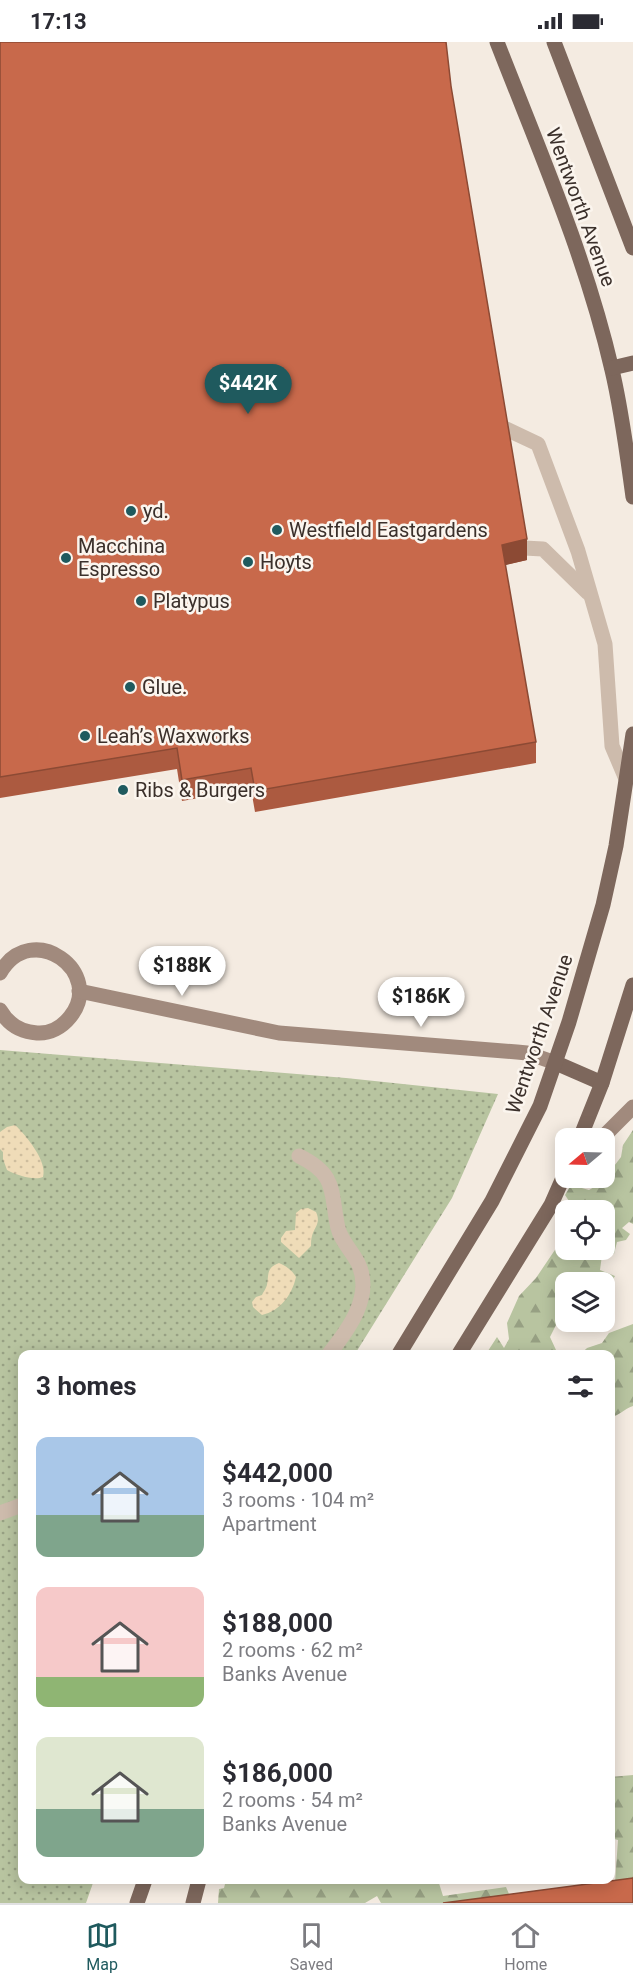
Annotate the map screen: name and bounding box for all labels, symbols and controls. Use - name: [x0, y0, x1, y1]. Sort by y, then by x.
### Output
- text: 17:13: [30, 9, 87, 34]
- street label: Wentworth Avenue: [541, 124, 621, 290]
- pin: $442K: [206, 364, 290, 415]
- text: $442K: [219, 371, 277, 395]
- place label: yd.: [143, 499, 169, 523]
- marker: yd.: [124, 504, 138, 518]
- place label: Westfield Eastgardens: [289, 518, 488, 542]
- marker: Westfield Eastgardens: [270, 523, 284, 537]
- place label: Macchina Espresso: [78, 534, 165, 581]
- place label: Hoyts: [260, 550, 312, 574]
- marker: Macchina Espresso: [59, 551, 73, 565]
- marker: Hoyts: [241, 555, 255, 569]
- place label: Platypus: [153, 589, 230, 613]
- marker: Platypus: [134, 594, 148, 608]
- place label: Glue.: [142, 675, 187, 699]
- marker: Glue.: [123, 680, 137, 694]
- place label: Leah’s Waxworks: [97, 724, 250, 748]
- marker: Leah’s Waxworks: [78, 729, 92, 743]
- place label: Ribs & Burgers: [135, 778, 265, 802]
- marker: Ribs & Burgers: [116, 783, 130, 797]
- pin: $188K: [140, 946, 224, 997]
- street label: Wentworth Avenue: [500, 951, 578, 1117]
- text: $188K: [153, 953, 211, 977]
- pin: $186K: [379, 977, 463, 1028]
- text: $186K: [392, 984, 450, 1008]
- north arrow: [555, 1128, 615, 1188]
- map controls: [555, 1128, 615, 1332]
- button: locate: [555, 1200, 615, 1260]
- button: layers: [555, 1272, 615, 1332]
- icon: filters: [564, 1370, 597, 1403]
- text: 3 homes: [36, 1371, 137, 1401]
- text: $442,000: [222, 1458, 333, 1488]
- icon: home: [84, 1461, 156, 1533]
- text: 3 rooms · 104 m²: [222, 1488, 374, 1512]
- text: Apartment: [222, 1512, 317, 1536]
- text: $188,000: [222, 1608, 333, 1638]
- icon: home: [84, 1611, 156, 1683]
- text: 2 rooms · 62 m²: [222, 1638, 363, 1662]
- text: Banks Avenue: [222, 1662, 347, 1686]
- text: $186,000: [222, 1758, 333, 1788]
- icon: home: [84, 1761, 156, 1833]
- text: 2 rooms · 54 m²: [222, 1788, 363, 1812]
- text: Banks Avenue: [222, 1812, 347, 1836]
- tab: Map: [86, 1919, 119, 1974]
- tab: Saved: [290, 1919, 333, 1974]
- tab: Home: [504, 1919, 547, 1974]

